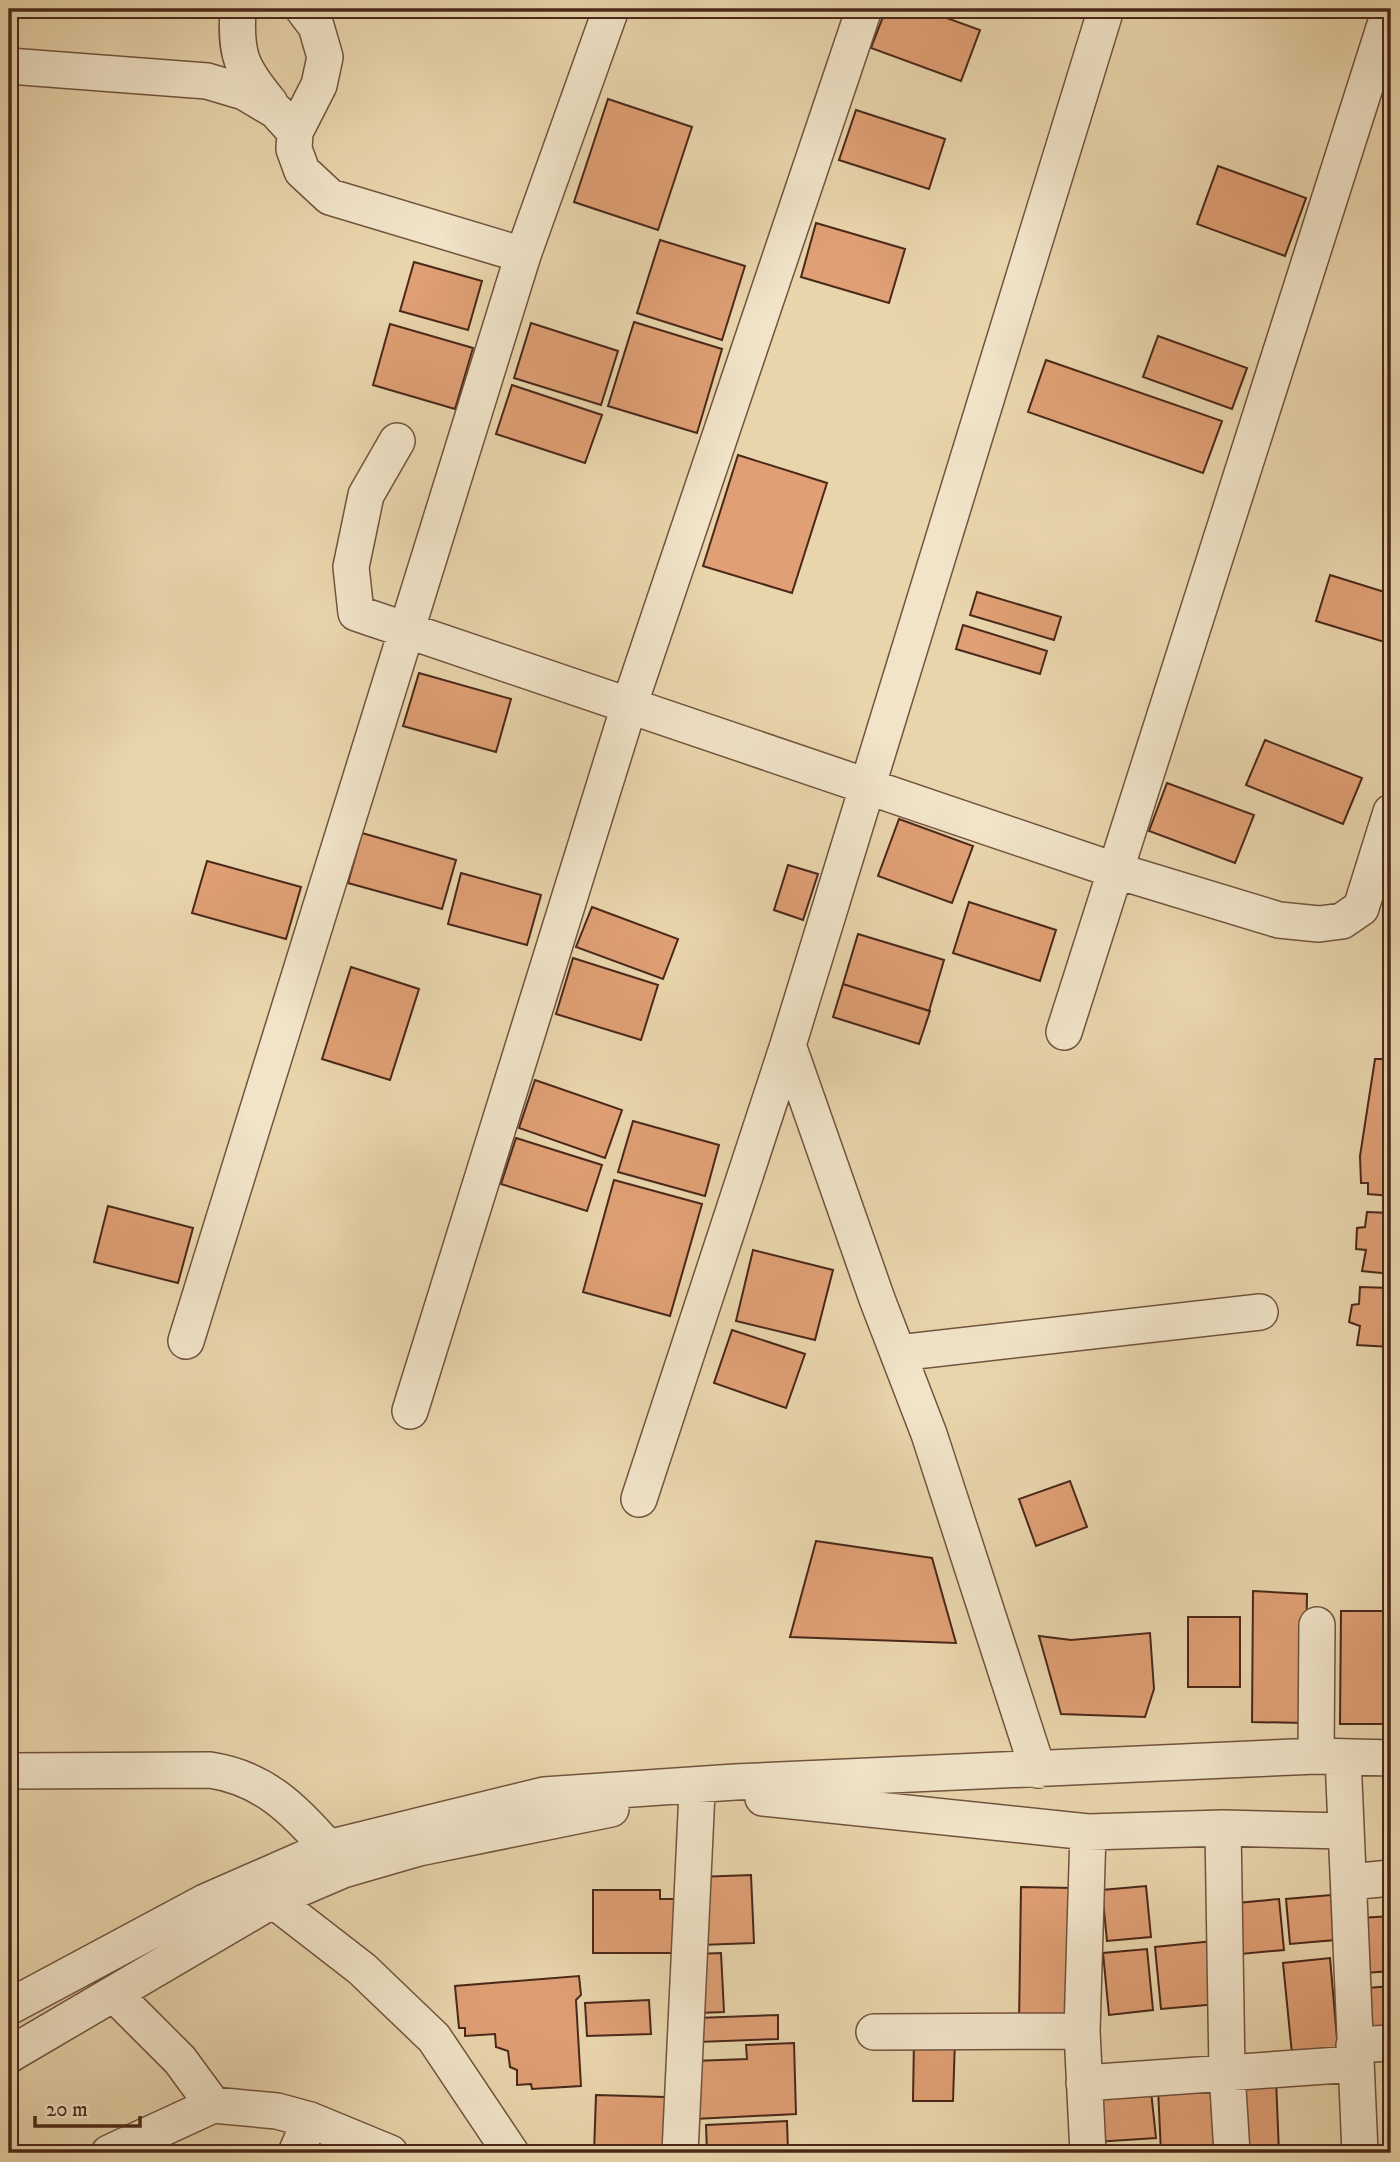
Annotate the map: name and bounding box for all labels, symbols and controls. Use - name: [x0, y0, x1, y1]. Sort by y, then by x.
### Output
- scale bar: [35, 2085, 140, 2129]
- text: 20 m: [46, 2097, 88, 2123]

